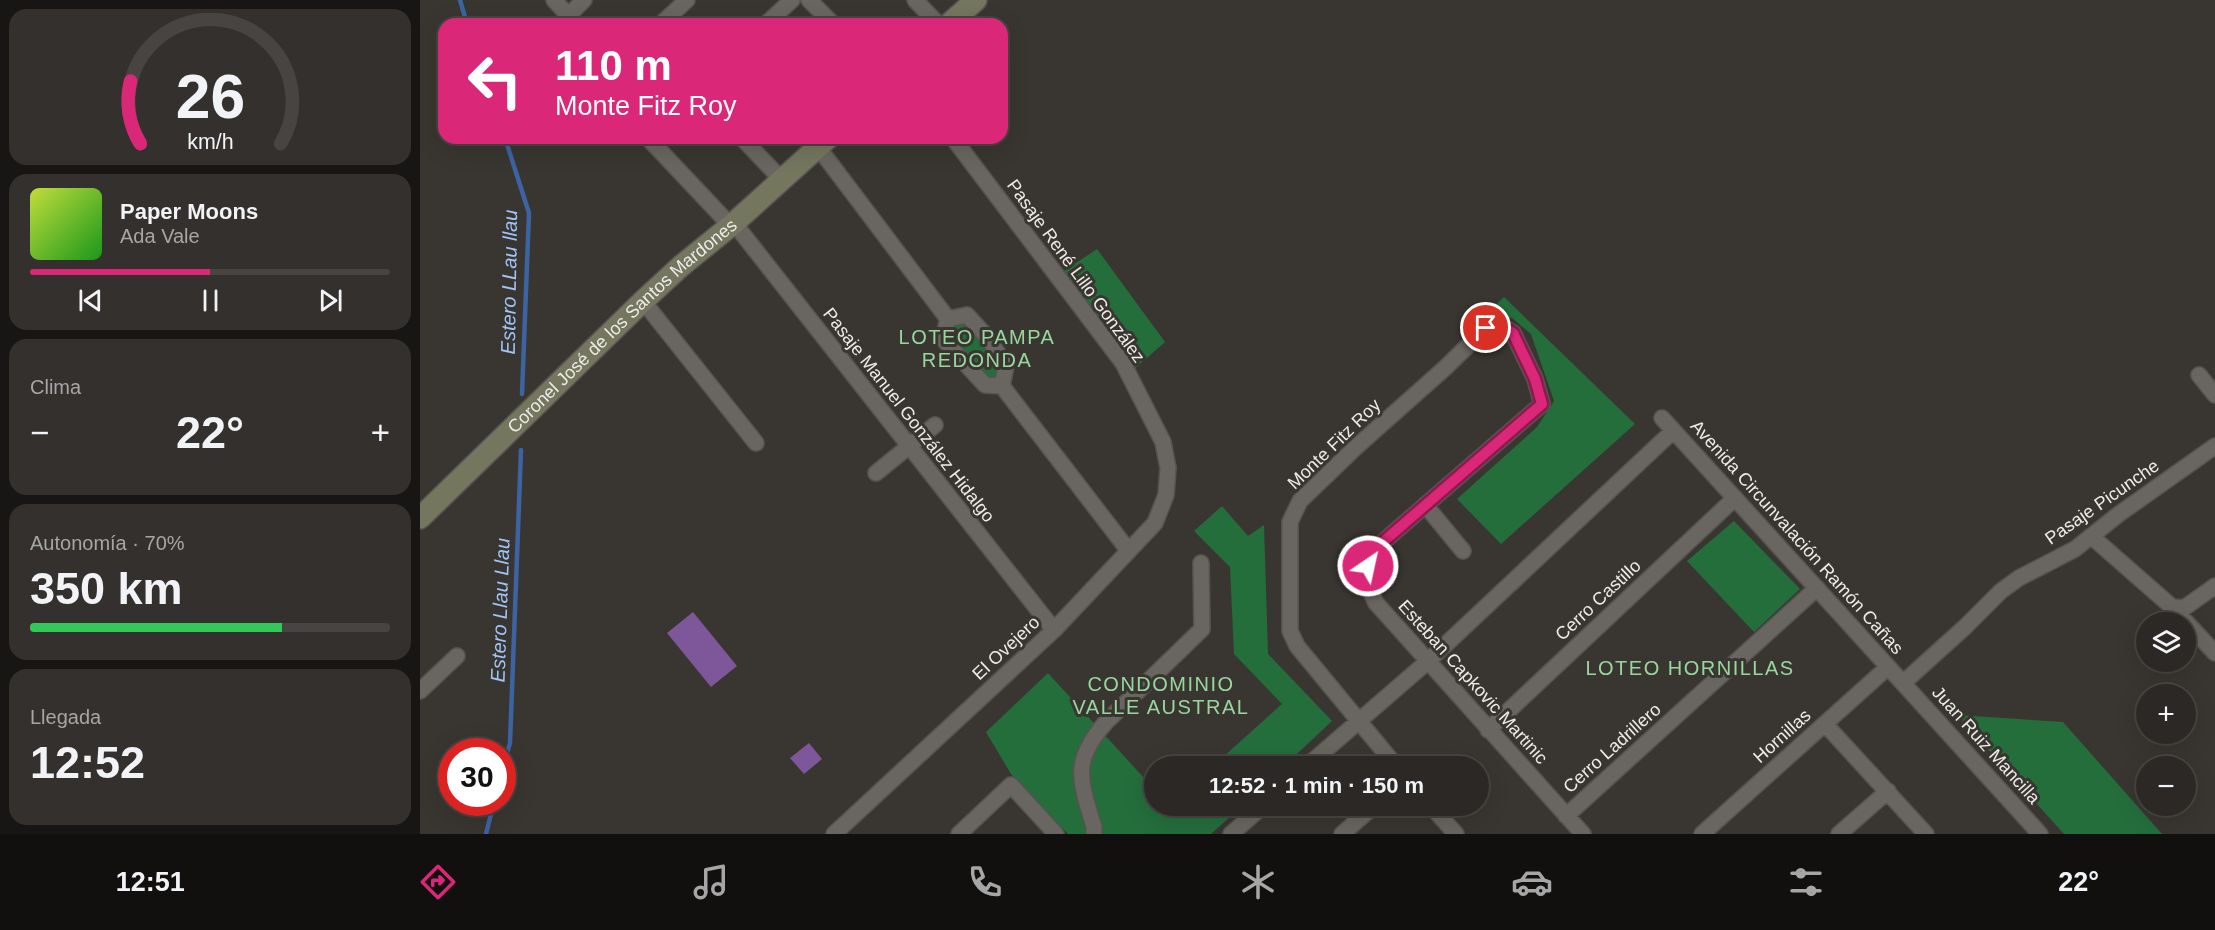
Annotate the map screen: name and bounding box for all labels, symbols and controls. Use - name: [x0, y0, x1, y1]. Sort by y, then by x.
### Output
- icon: left: [456, 42, 534, 120]
- text: 110 m: [555, 42, 672, 89]
- text: 26: [175, 62, 245, 131]
- text: Monte Fitz Roy: [555, 91, 737, 121]
- text: km/h: [187, 130, 233, 154]
- street label: Pasaje René Lillo González: [1003, 176, 1149, 366]
- text: Paper Moons: [120, 199, 258, 224]
- water label: Estero LLau llau: [497, 210, 521, 354]
- street label: Coronel José de los Santos Mardones: [504, 215, 741, 437]
- text: Ada Vale: [120, 225, 200, 247]
- icon: previous: [74, 284, 107, 317]
- icon: pause: [194, 284, 227, 317]
- icon: next: [314, 284, 347, 317]
- pin: [1460, 302, 1511, 353]
- street label: Pasaje Manuel González Hidalgo: [819, 304, 999, 526]
- icon: arrive: [1469, 311, 1502, 344]
- district label: LOTEO PAMPA REDONDA: [899, 326, 1055, 371]
- text: Clima: [30, 376, 81, 398]
- street label: Monte Fitz Roy: [1284, 395, 1384, 493]
- text: 22°: [176, 407, 244, 458]
- text: −: [30, 414, 49, 451]
- text: +: [371, 414, 390, 451]
- street label: Avenida Circunvalación Ramón Cañas: [1687, 416, 1907, 658]
- street label: Pasaje Picunche: [2041, 455, 2163, 549]
- text: Autonomía · 70%: [30, 532, 185, 554]
- position arrow: [1336, 534, 1400, 598]
- water label: Estero Llau Llau: [486, 537, 514, 683]
- street label: Cerro Castillo: [1551, 556, 1645, 644]
- text: 350 km: [30, 563, 183, 614]
- street label: Esteban Capkovic Martinic: [1394, 596, 1552, 768]
- street label: El Ovejero: [968, 612, 1044, 684]
- map controls: [2136, 612, 2196, 816]
- button: layers: [2136, 612, 2196, 672]
- district label: LOTEO HORNILLAS: [1585, 657, 1795, 679]
- district label: CONDOMINIO VALLE AUSTRAL: [1073, 673, 1249, 718]
- street label: Juan Ruiz Mancilla: [1928, 682, 2045, 809]
- button: +: [2136, 684, 2196, 744]
- street label: Cerro Ladrillero: [1559, 699, 1665, 797]
- street label: Hornillas: [1749, 705, 1815, 767]
- text: Llegada: [30, 706, 101, 728]
- text: 12:52: [30, 737, 145, 788]
- speed limit sign: 30: [438, 738, 516, 816]
- button: −: [2136, 756, 2196, 816]
- text: 12:52 · 1 min · 150 m: [1209, 773, 1424, 798]
- icon: directions: [417, 861, 459, 903]
- icon: music: [690, 861, 732, 903]
- icon: phone: [964, 861, 1006, 903]
- icon: climate: [1237, 861, 1279, 903]
- icon: car: [1511, 861, 1553, 903]
- icon: filters: [1785, 861, 1827, 903]
- text: 12:51: [116, 867, 185, 897]
- text: 22°: [2058, 867, 2099, 897]

